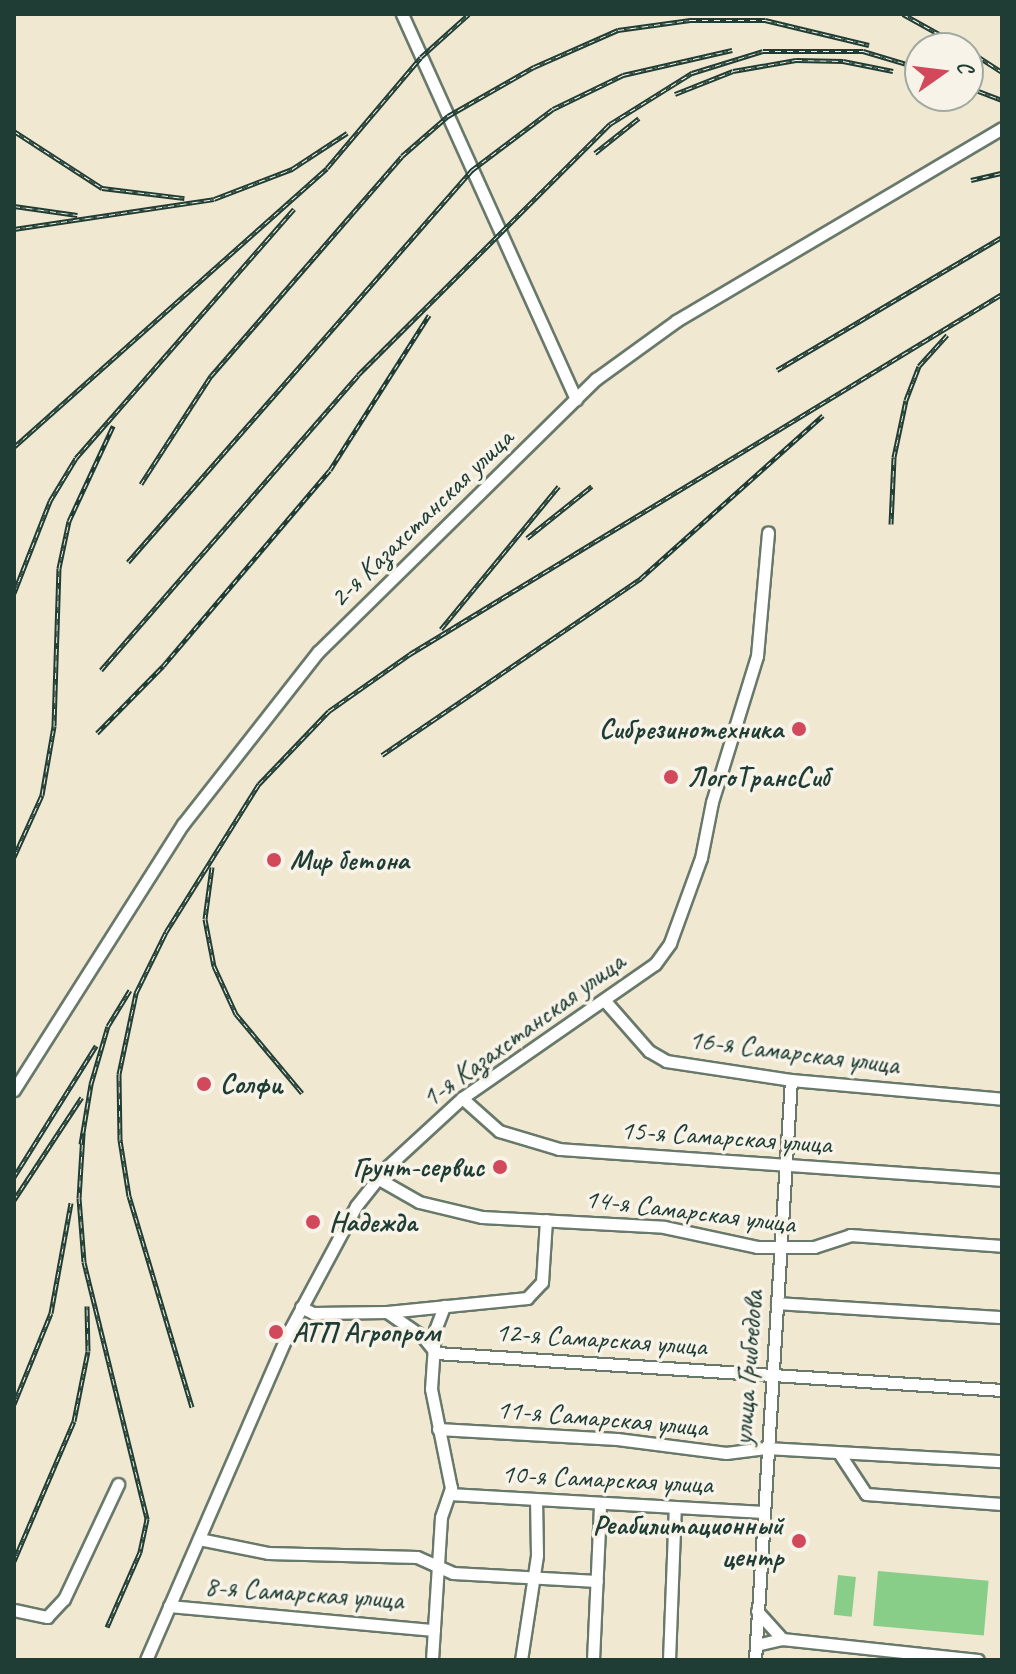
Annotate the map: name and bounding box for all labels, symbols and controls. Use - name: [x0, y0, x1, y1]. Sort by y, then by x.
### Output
- north arrow: [904, 32, 984, 112]
- text: С: [950, 58, 980, 75]
- street label: 2-я Казахстанская улица: [322, 422, 520, 614]
- place label: Сибрезинотехника: [599, 712, 783, 746]
- marker: Сибрезинотехника: [790, 720, 808, 738]
- place label: ЛогоТрансСиб: [687, 760, 829, 794]
- marker: ЛогоТрансСиб: [662, 768, 680, 786]
- place label: Мир бетона: [290, 843, 411, 877]
- marker: Мир бетона: [265, 851, 283, 869]
- street label: 1-я Казахстанская улица: [415, 945, 631, 1115]
- street label: 16-я Самарская улица: [685, 1022, 903, 1082]
- place label: Солфи: [220, 1067, 283, 1101]
- marker: Солфи: [195, 1075, 213, 1093]
- street label: 15-я Самарская улица: [617, 1113, 835, 1161]
- place label: Грунт-сервис: [353, 1150, 484, 1184]
- marker: Грунт-сервис: [491, 1158, 509, 1176]
- street label: 14-я Самарская улица: [581, 1181, 799, 1241]
- place label: Надежда: [329, 1205, 417, 1239]
- marker: Надежда: [304, 1213, 322, 1231]
- street label: улица Грибоедова: [726, 1290, 770, 1446]
- place label: АТП Агропром: [292, 1315, 439, 1349]
- street label: 12-я Самарская улица: [492, 1315, 710, 1363]
- marker: АТП Агропром: [267, 1323, 285, 1341]
- street label: 11-я Самарская улица: [493, 1392, 711, 1444]
- street label: 10-я Самарская улица: [498, 1457, 716, 1501]
- place label: Реабилитационный центр: [593, 1508, 783, 1574]
- marker: Реабилитационный центр: [790, 1532, 808, 1550]
- street label: 8-я Самарская улица: [201, 1569, 407, 1617]

